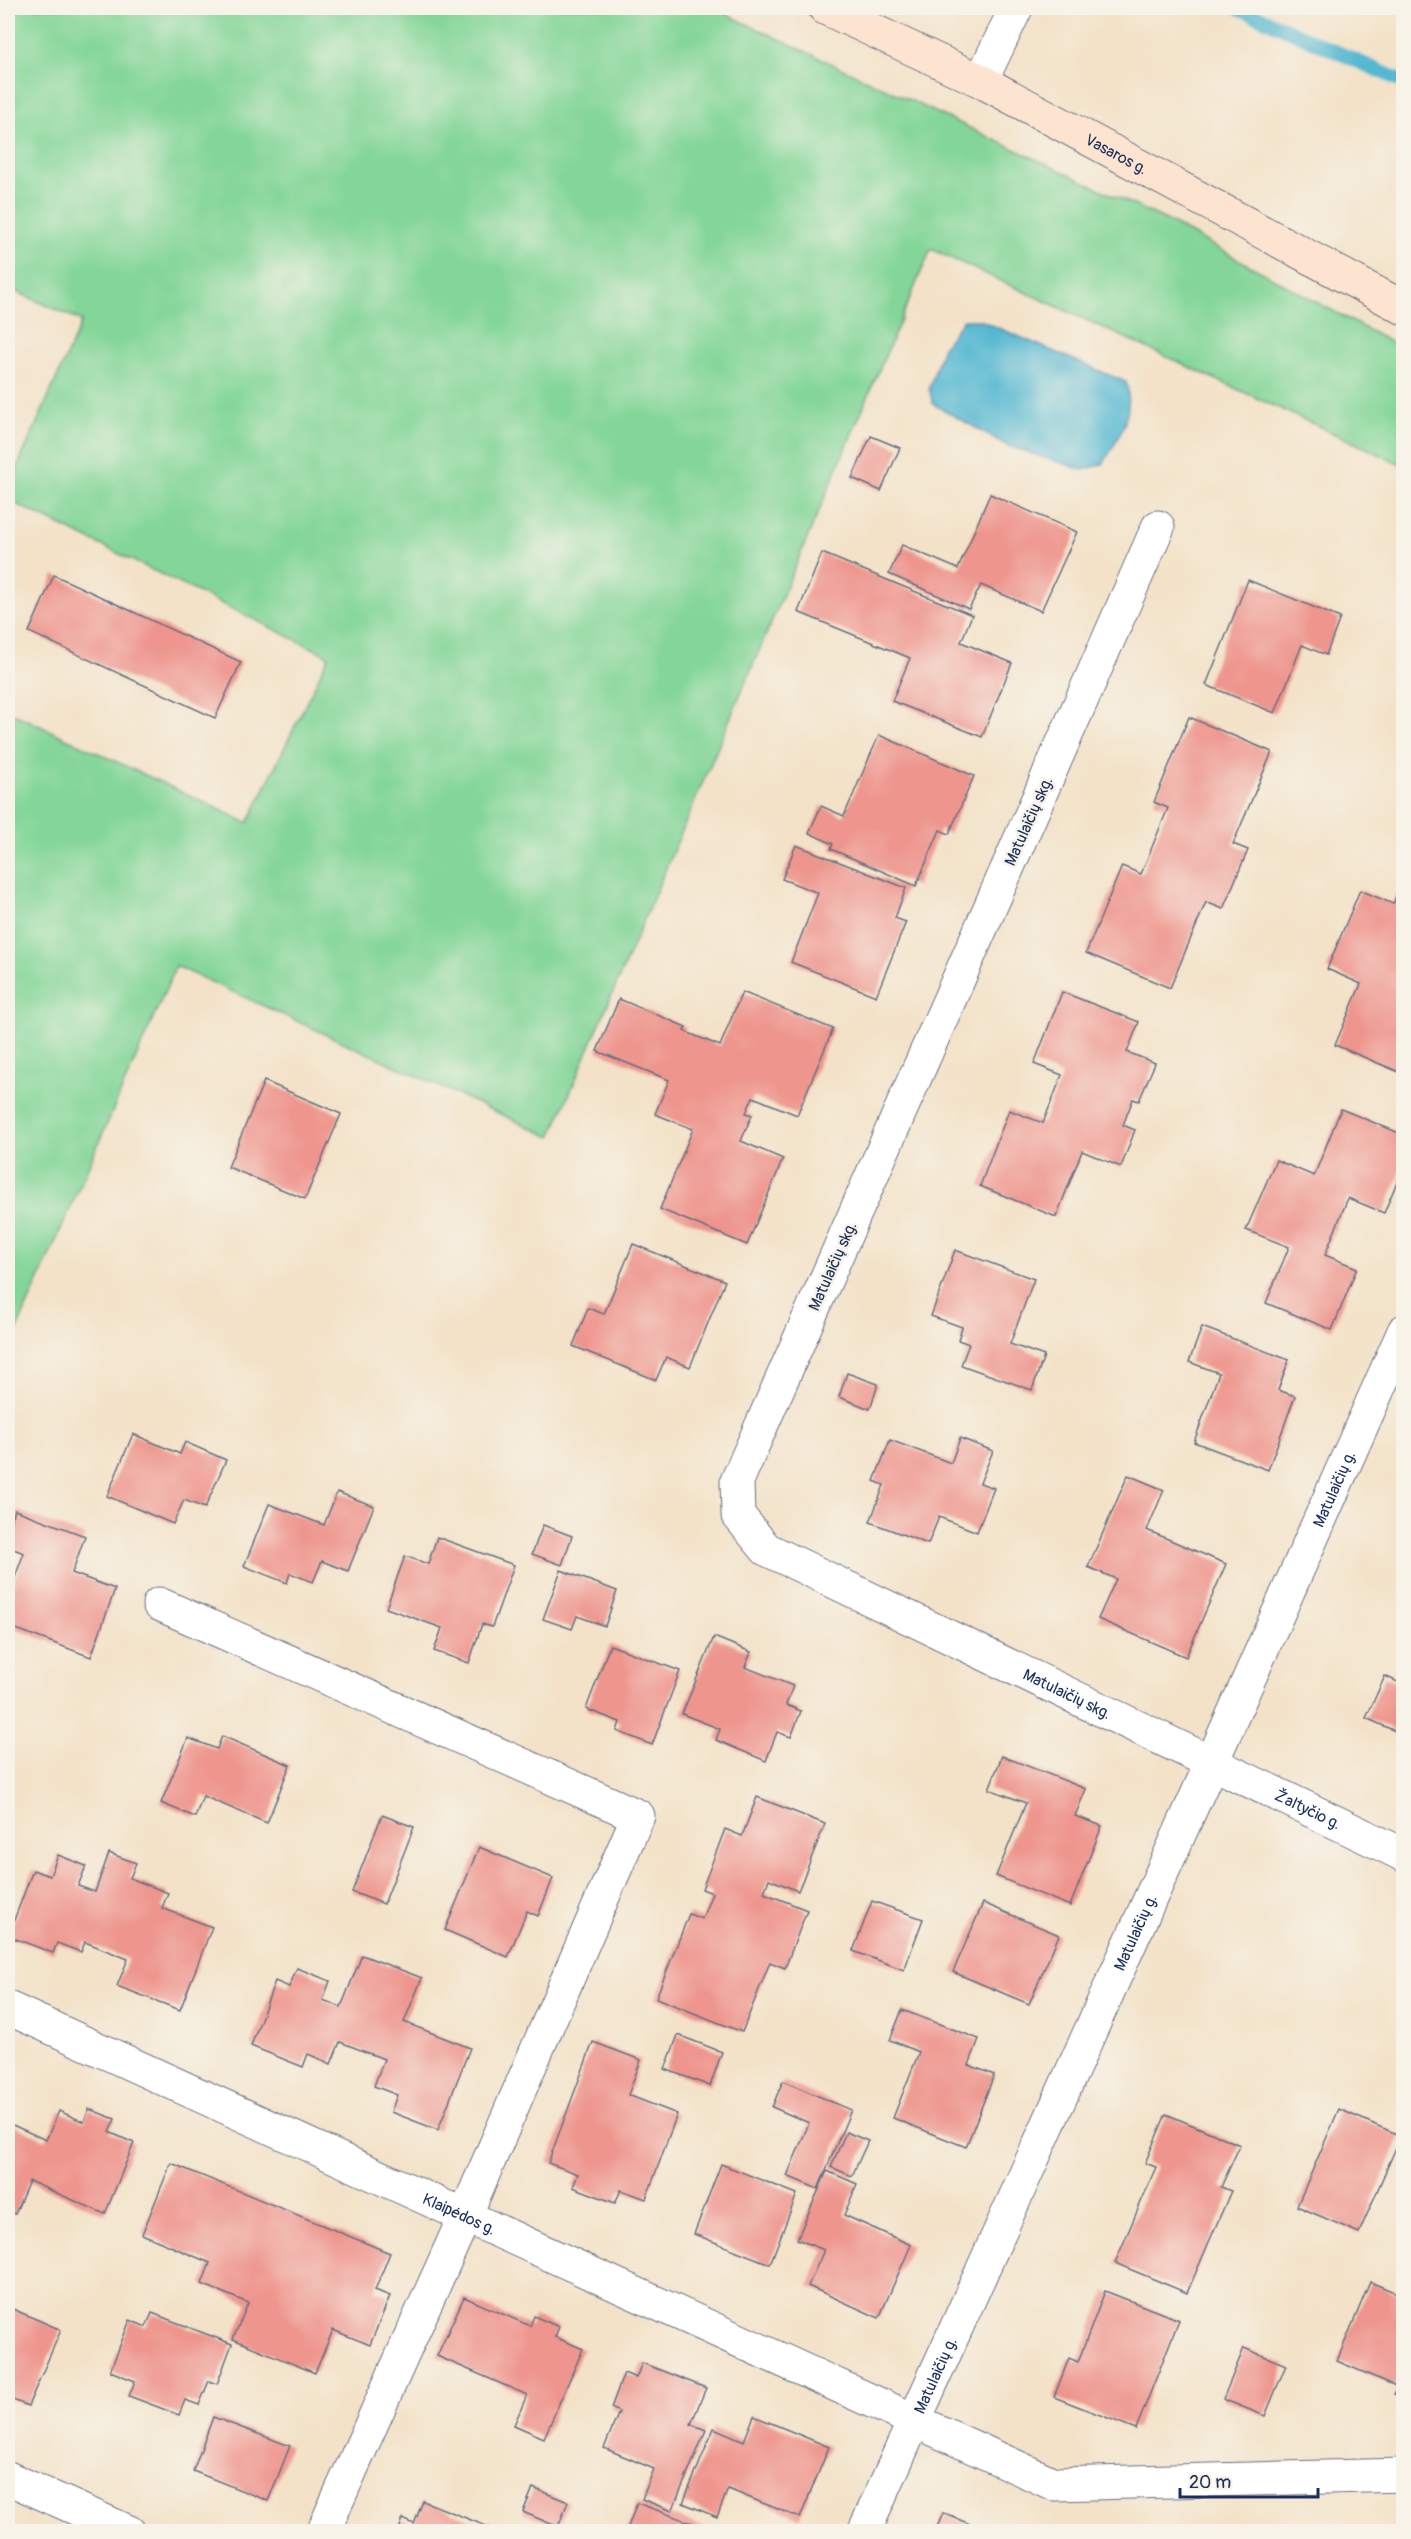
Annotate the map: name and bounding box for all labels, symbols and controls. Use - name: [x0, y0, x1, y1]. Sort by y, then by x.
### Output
- street label: Vasaros g.: [1081, 130, 1151, 179]
- street label: Matulaičių skg.: [1000, 774, 1057, 869]
- street label: Matulaičių skg.: [804, 1219, 861, 1314]
- street label: Matulaičių g.: [1309, 1448, 1360, 1531]
- street label: Matulaičių skg.: [1020, 1665, 1114, 1724]
- street label: Žaltyčio g.: [1271, 1786, 1344, 1834]
- street label: Matulaičių g.: [1110, 1891, 1162, 1974]
- street label: Klaipėdos g.: [419, 2189, 499, 2240]
- street label: Matulaičių g.: [910, 2334, 962, 2417]
- scale bar: [1180, 2461, 1318, 2499]
- text: 20 m: [1189, 2471, 1231, 2494]

